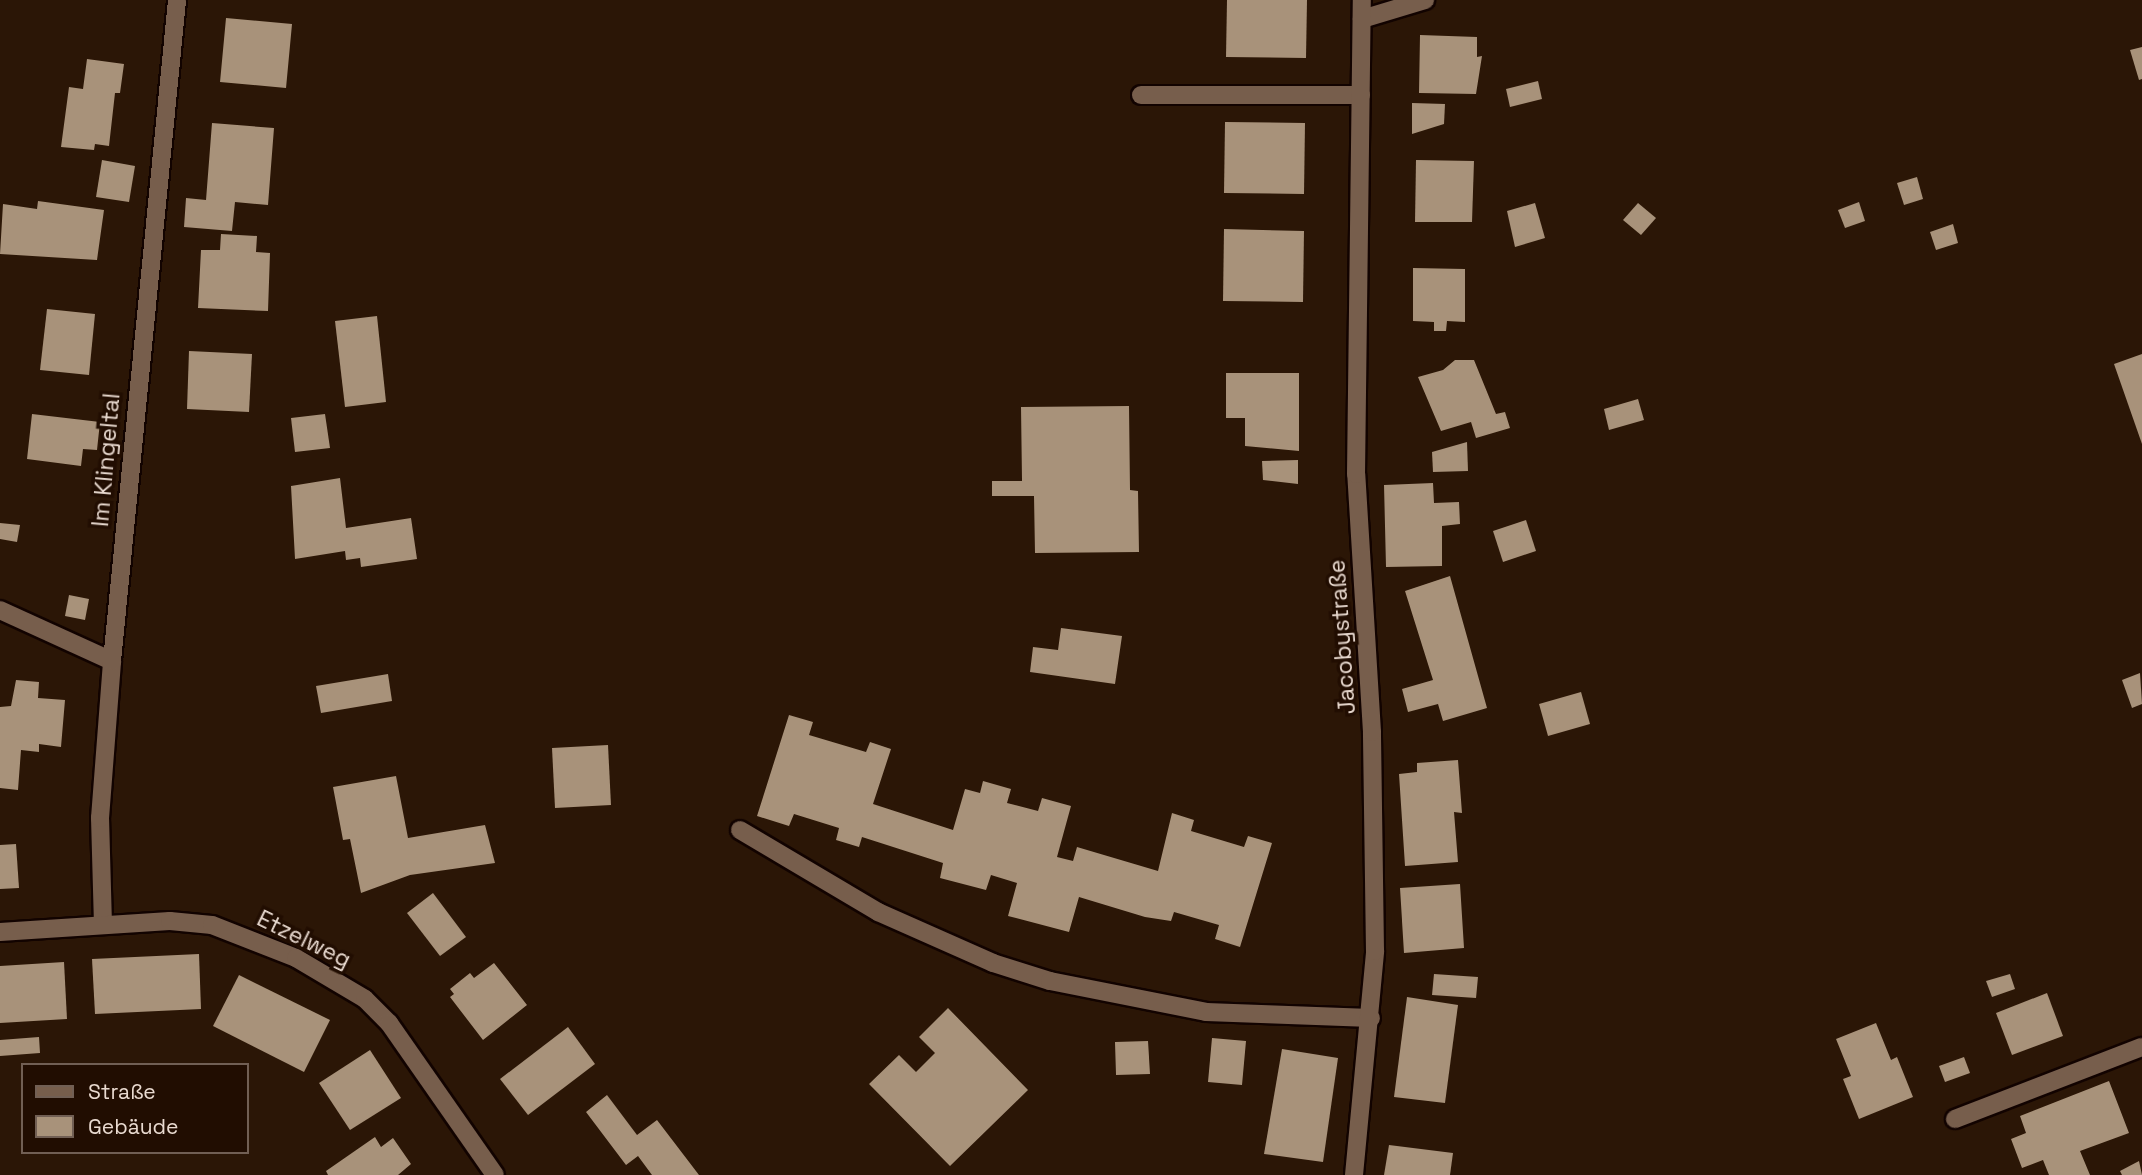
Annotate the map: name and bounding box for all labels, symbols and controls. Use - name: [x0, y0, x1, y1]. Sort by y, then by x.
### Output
- street label: Im Klingeltal: [86, 392, 126, 528]
- street label: Jacobystraße: [1323, 559, 1361, 715]
- street label: Etzelweg: [253, 904, 355, 974]
- legend: [21, 1063, 248, 1154]
- text: Straße: [88, 1078, 156, 1105]
- text: Gebäude: [88, 1113, 178, 1140]

